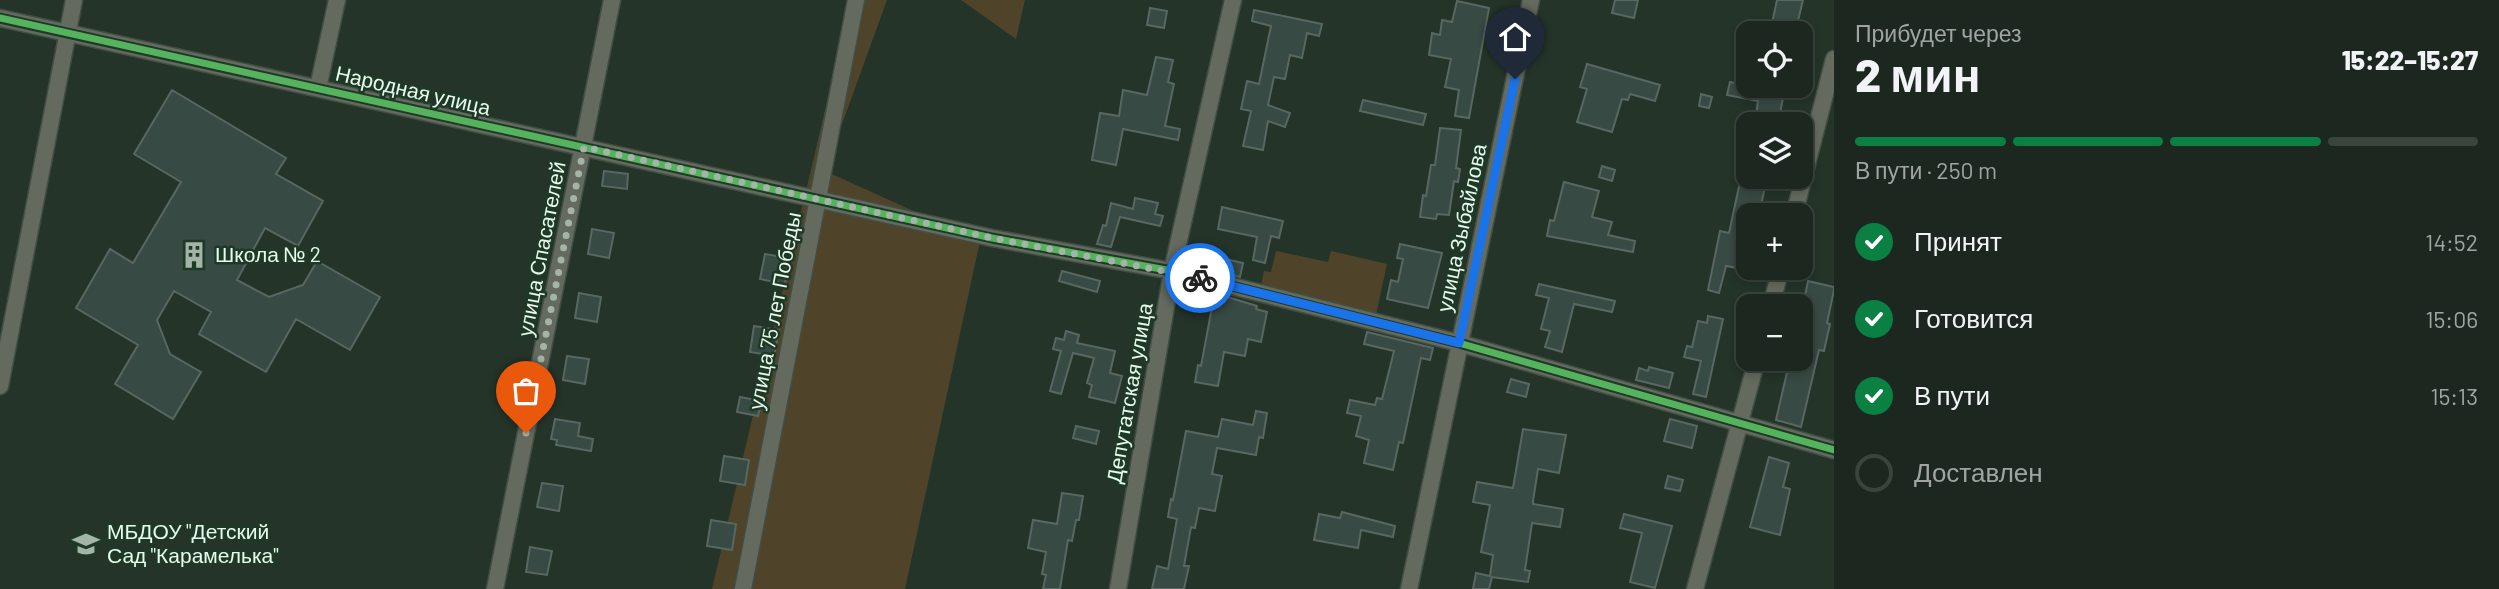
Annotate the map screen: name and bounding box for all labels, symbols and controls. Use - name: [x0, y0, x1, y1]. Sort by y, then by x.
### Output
- pin: [1485, 7, 1545, 79]
- icon: home: [1496, 18, 1534, 56]
- text: Прибудет через: [1855, 19, 2022, 47]
- map controls: [1736, 21, 1813, 371]
- button: locate: [1736, 21, 1813, 98]
- text: 15:22–15:27: [2342, 44, 2478, 75]
- text: 2 мин: [1855, 46, 1980, 101]
- street label: Народная улица: [333, 60, 494, 120]
- button: layers: [1736, 112, 1813, 189]
- street label: улица Зыбайлова: [1430, 141, 1491, 314]
- text: В пути · 250 m: [1855, 156, 1997, 184]
- street label: улица Спасателей: [511, 159, 570, 338]
- button: +: [1736, 203, 1813, 280]
- street label: улица 75 лет Победы: [742, 210, 805, 412]
- icon: check: [1855, 223, 1893, 261]
- text: Принят: [1914, 225, 2002, 256]
- text: 14:52: [2425, 228, 2478, 256]
- building icon: Школа № 2: [179, 240, 209, 270]
- place label: Школа № 2: [215, 241, 321, 266]
- courier: [1165, 243, 1235, 313]
- icon: bike: [1181, 259, 1219, 297]
- button: −: [1736, 294, 1813, 371]
- street label: Депутатская улица: [1100, 300, 1157, 485]
- icon: check: [1855, 300, 1893, 338]
- text: Готовится: [1914, 302, 2033, 333]
- text: 15:06: [2425, 305, 2478, 333]
- pin: [496, 361, 556, 433]
- icon: bag: [507, 372, 545, 410]
- icon: check: [1855, 377, 1893, 415]
- text: В пути: [1914, 379, 1990, 410]
- text: 15:13: [2430, 382, 2478, 410]
- text: Доставлен: [1914, 456, 2043, 487]
- place label: МБДОУ "Детский Сад "Карамелька": [107, 518, 279, 567]
- school or university icon: МБДОУ "Детский Сад "Карамелька": [71, 529, 101, 559]

